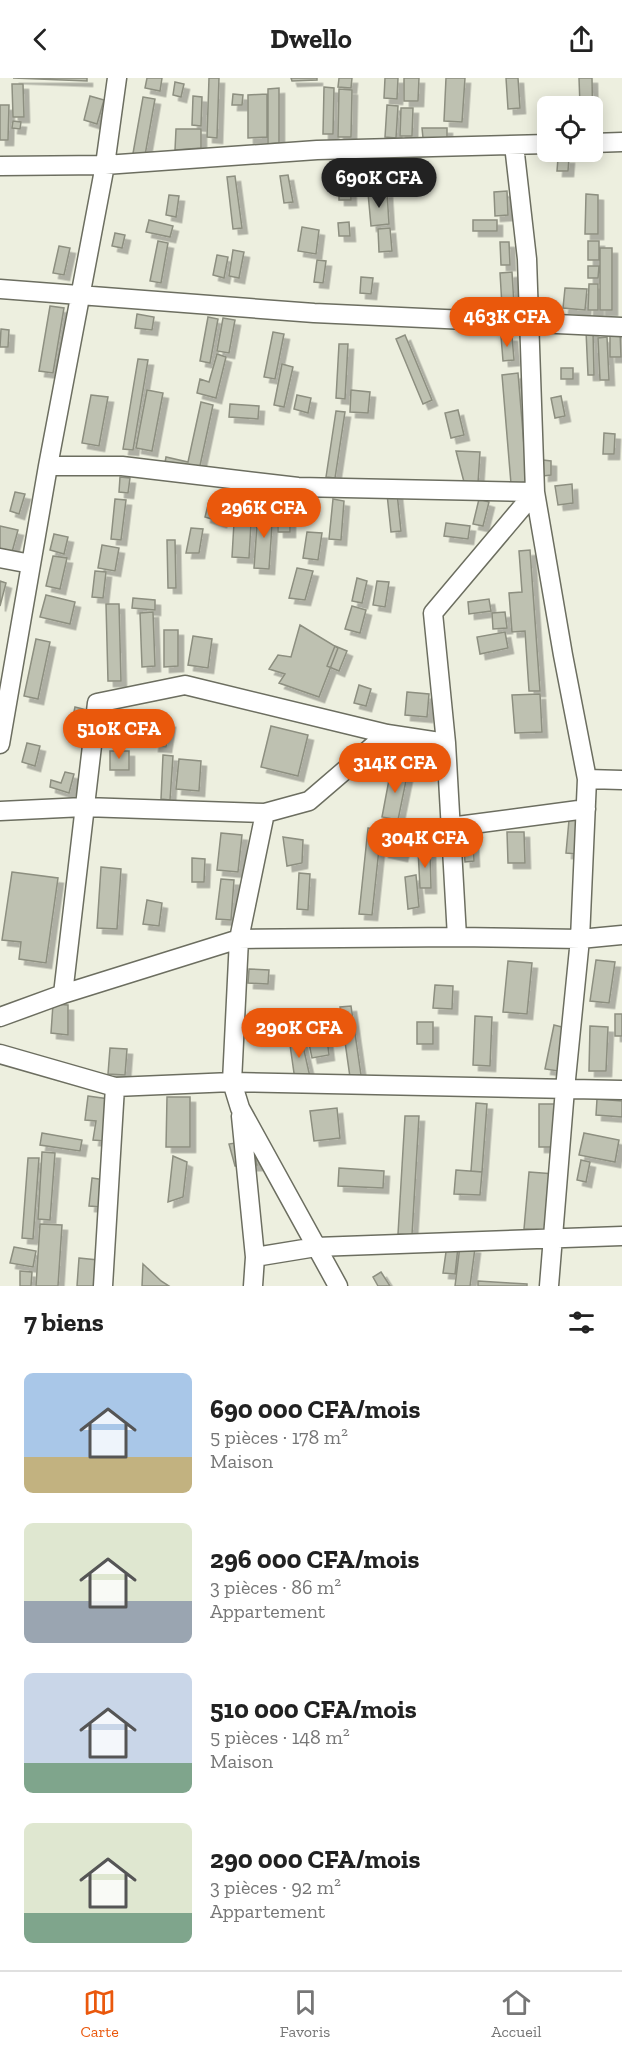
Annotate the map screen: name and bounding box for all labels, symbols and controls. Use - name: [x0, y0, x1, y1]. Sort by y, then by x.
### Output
- icon: back: [24, 23, 57, 56]
- text: Dwello: [270, 23, 352, 55]
- icon: share: [565, 23, 598, 56]
- map controls: [537, 96, 603, 162]
- button: locate: [537, 96, 603, 162]
- pin: 690K CFA: [317, 158, 441, 209]
- text: 690K CFA: [336, 165, 422, 189]
- pin: 463K CFA: [445, 297, 569, 348]
- text: 463K CFA: [464, 304, 550, 328]
- pin: 296K CFA: [202, 488, 326, 539]
- text: 296K CFA: [221, 495, 307, 519]
- pin: 510K CFA: [57, 709, 181, 760]
- text: 510K CFA: [77, 716, 161, 740]
- pin: 314K CFA: [333, 743, 457, 794]
- text: 314K CFA: [353, 750, 437, 774]
- pin: 304K CFA: [363, 818, 487, 869]
- text: 304K CFA: [381, 825, 469, 849]
- pin: 290K CFA: [237, 1008, 361, 1059]
- text: 290K CFA: [256, 1015, 343, 1039]
- text: 7 biens: [24, 1306, 104, 1338]
- icon: filters: [565, 1306, 598, 1339]
- text: 690 000 CFA/mois: [210, 1393, 420, 1425]
- icon: home: [72, 1397, 144, 1469]
- text: 5 pièces · 178 m²: [210, 1425, 348, 1449]
- text: Maison: [210, 1449, 273, 1473]
- text: 296 000 CFA/mois: [210, 1543, 419, 1575]
- icon: home: [72, 1547, 144, 1619]
- text: 3 pièces · 86 m²: [210, 1575, 341, 1599]
- text: Appartement: [210, 1599, 325, 1623]
- text: 510 000 CFA/mois: [210, 1693, 417, 1725]
- icon: home: [72, 1697, 144, 1769]
- text: 5 pièces · 148 m²: [210, 1725, 350, 1749]
- text: Maison: [210, 1749, 273, 1773]
- text: 290 000 CFA/mois: [210, 1843, 421, 1875]
- icon: home: [72, 1847, 144, 1919]
- text: 3 pièces · 92 m²: [210, 1875, 341, 1899]
- text: Appartement: [210, 1899, 325, 1923]
- tab: Carte: [81, 1986, 119, 2041]
- tab: Favoris: [280, 1986, 330, 2041]
- tab: Accueil: [491, 1986, 541, 2041]

